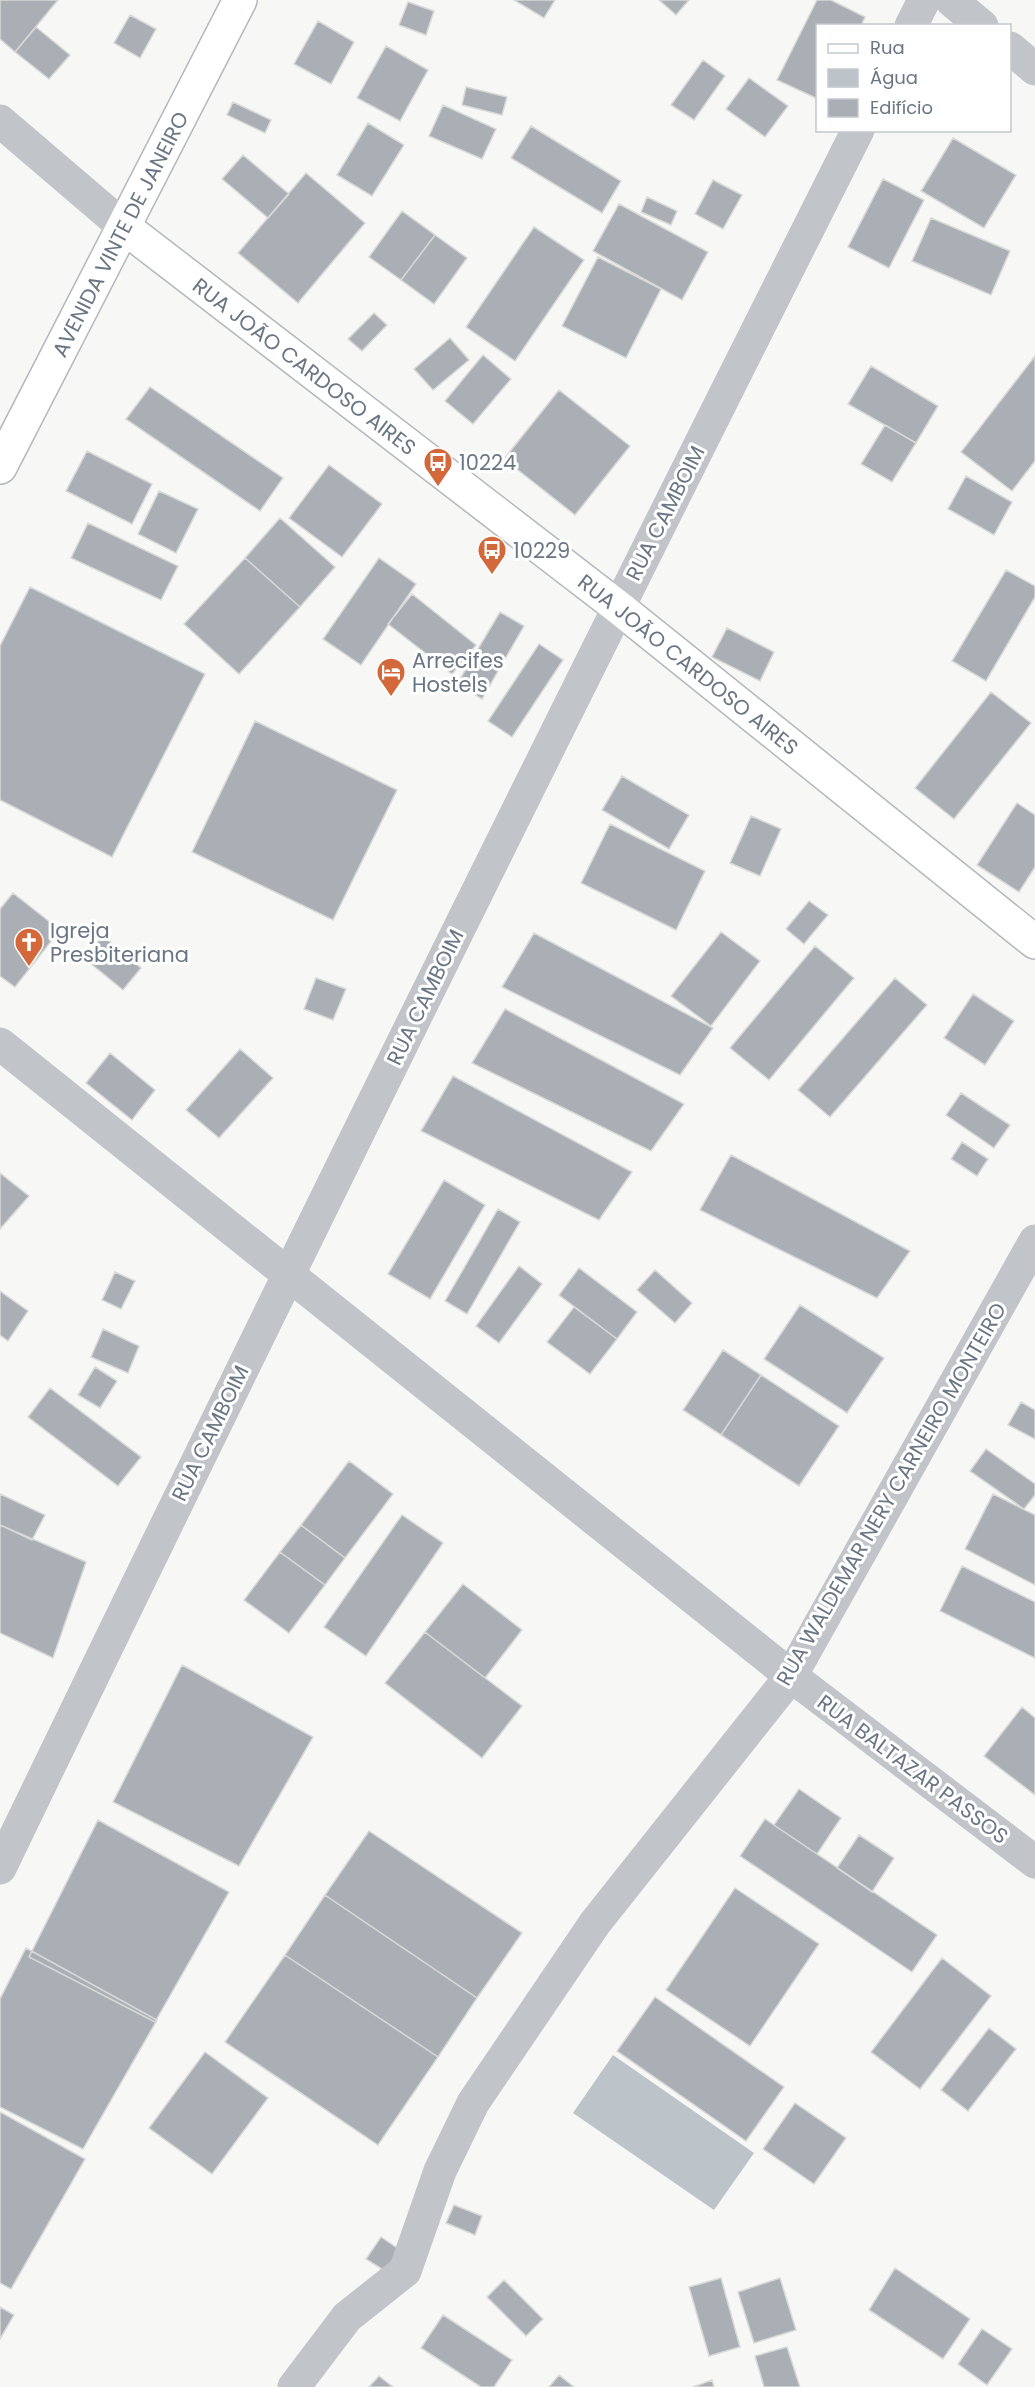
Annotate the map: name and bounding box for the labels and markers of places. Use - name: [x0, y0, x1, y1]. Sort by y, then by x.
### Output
- bus stop icon: 10224: [422, 446, 454, 488]
- place label: 10224: [459, 448, 516, 477]
- bus stop icon: 10229: [476, 534, 508, 576]
- place label: 10229: [513, 536, 570, 565]
- place label: Arrecifes Hostels: [412, 646, 504, 699]
- hotel icon: Arrecifes Hostels: [375, 656, 407, 698]
- place label: Igreja Presbiteriana: [50, 916, 189, 969]
- church icon: Igreja Presbiteriana: [13, 926, 45, 968]

